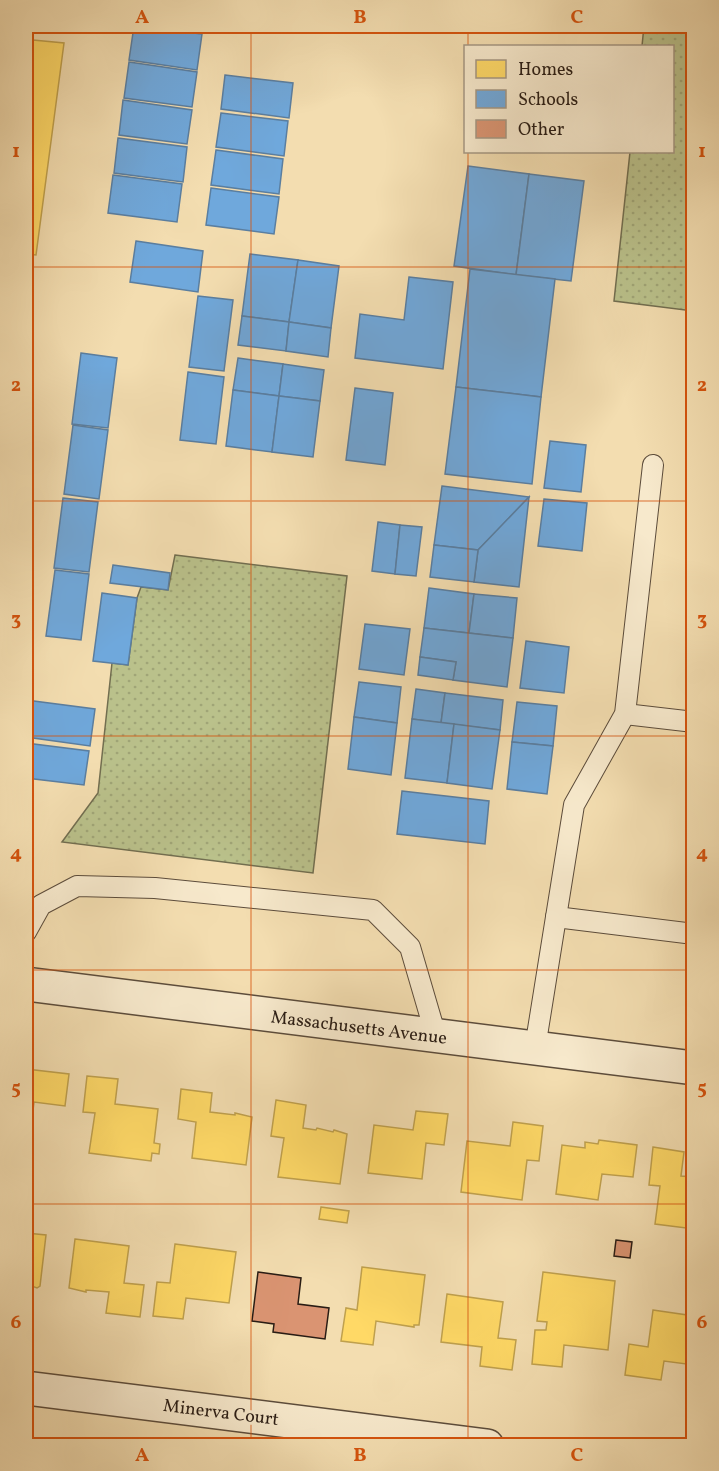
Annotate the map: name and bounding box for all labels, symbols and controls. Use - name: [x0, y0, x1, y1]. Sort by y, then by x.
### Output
- text: A: [135, 4, 149, 32]
- text: B: [353, 4, 367, 32]
- text: C: [571, 4, 584, 32]
- legend: [464, 45, 674, 153]
- text: Homes: [518, 58, 573, 83]
- text: Schools: [518, 88, 578, 113]
- text: Other: [518, 118, 565, 143]
- text: 1: [12, 138, 20, 166]
- text: 1: [698, 138, 706, 166]
- text: 2: [11, 372, 21, 400]
- text: 2: [697, 372, 707, 400]
- text: 3: [11, 606, 21, 634]
- text: 3: [697, 606, 707, 634]
- text: 4: [10, 840, 22, 868]
- text: 4: [696, 840, 708, 868]
- street label: Massachusetts Avenue: [269, 1005, 448, 1052]
- text: 5: [11, 1075, 21, 1103]
- text: 5: [697, 1075, 707, 1103]
- text: 6: [11, 1309, 22, 1337]
- text: 6: [697, 1309, 708, 1337]
- street label: Minerva Court: [162, 1394, 280, 1433]
- text: A: [135, 1442, 149, 1470]
- text: B: [353, 1442, 367, 1470]
- text: C: [571, 1442, 584, 1470]

